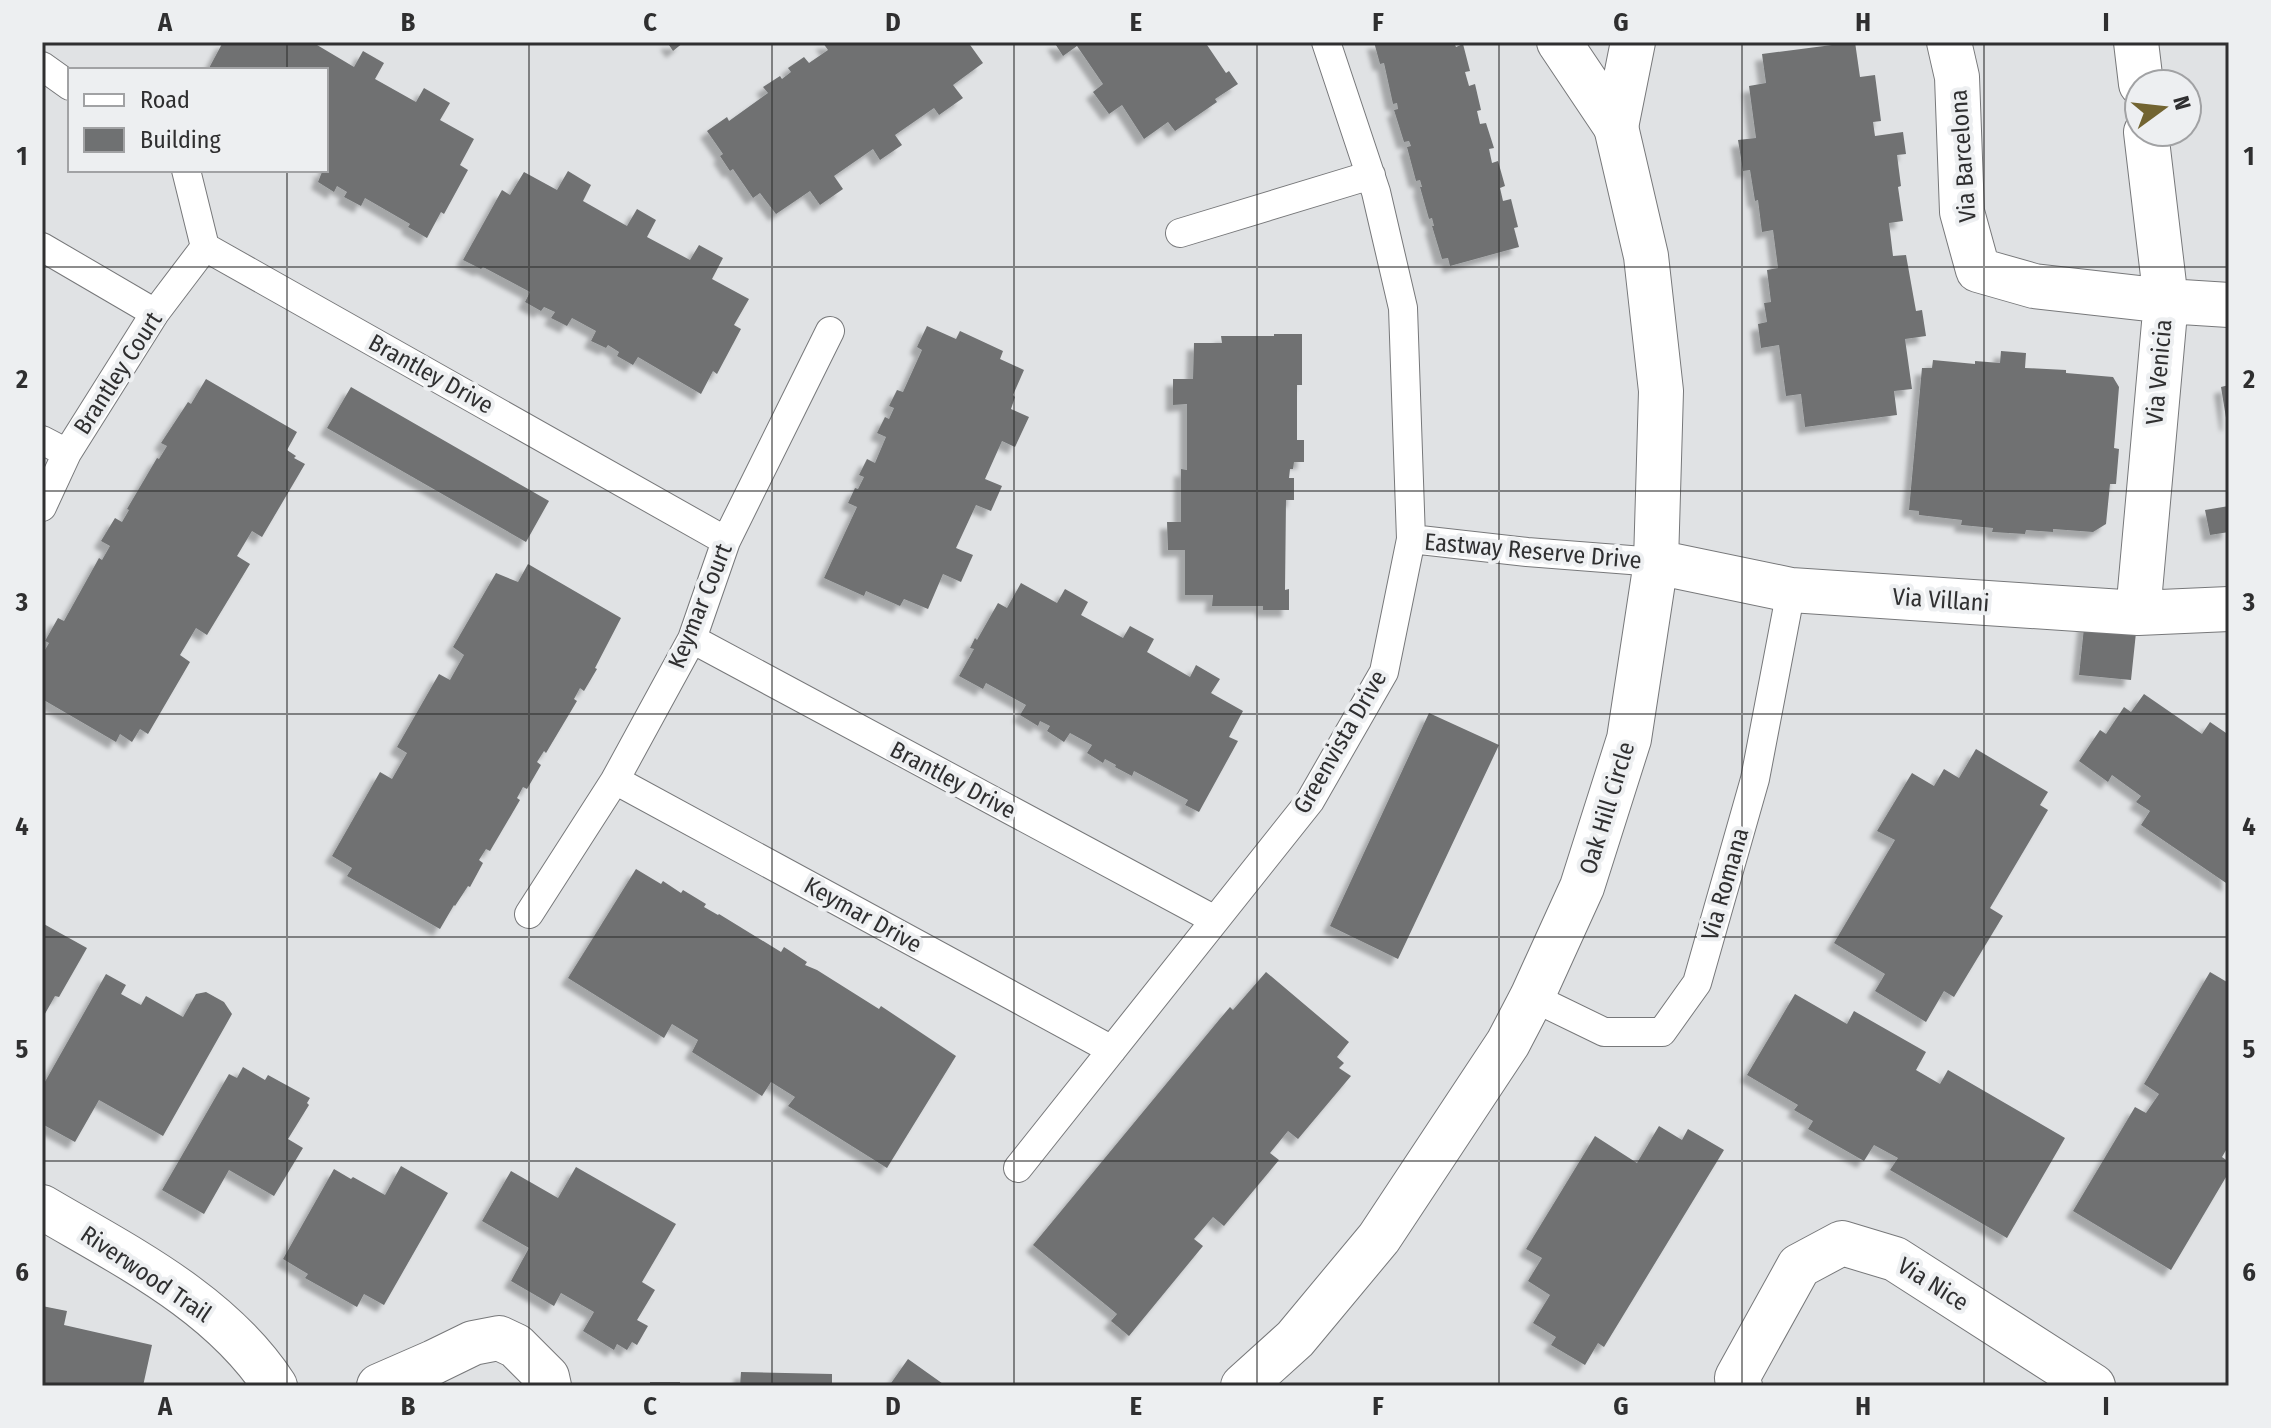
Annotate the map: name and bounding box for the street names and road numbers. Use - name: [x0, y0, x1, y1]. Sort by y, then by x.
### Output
- street label: Via Barcelona: [1944, 89, 1982, 223]
- street label: Brantley Court: [68, 306, 168, 439]
- street label: Via Venicia: [2140, 318, 2178, 426]
- street label: Brantley Drive: [364, 328, 498, 420]
- street label: Eastway Reserve Drive: [1423, 528, 1643, 574]
- street label: Keymar Court: [662, 539, 738, 673]
- street label: Via Villani: [1892, 583, 1990, 617]
- street label: Greenvista Drive: [1288, 665, 1392, 819]
- street label: Brantley Drive: [886, 735, 1020, 825]
- street label: Oak Hill Circle: [1574, 739, 1640, 877]
- street label: Via Romana: [1696, 825, 1754, 943]
- street label: Keymar Drive: [799, 871, 927, 959]
- street label: Riverwood Trail: [75, 1220, 217, 1328]
- street label: Via Nice: [1893, 1251, 1973, 1317]

